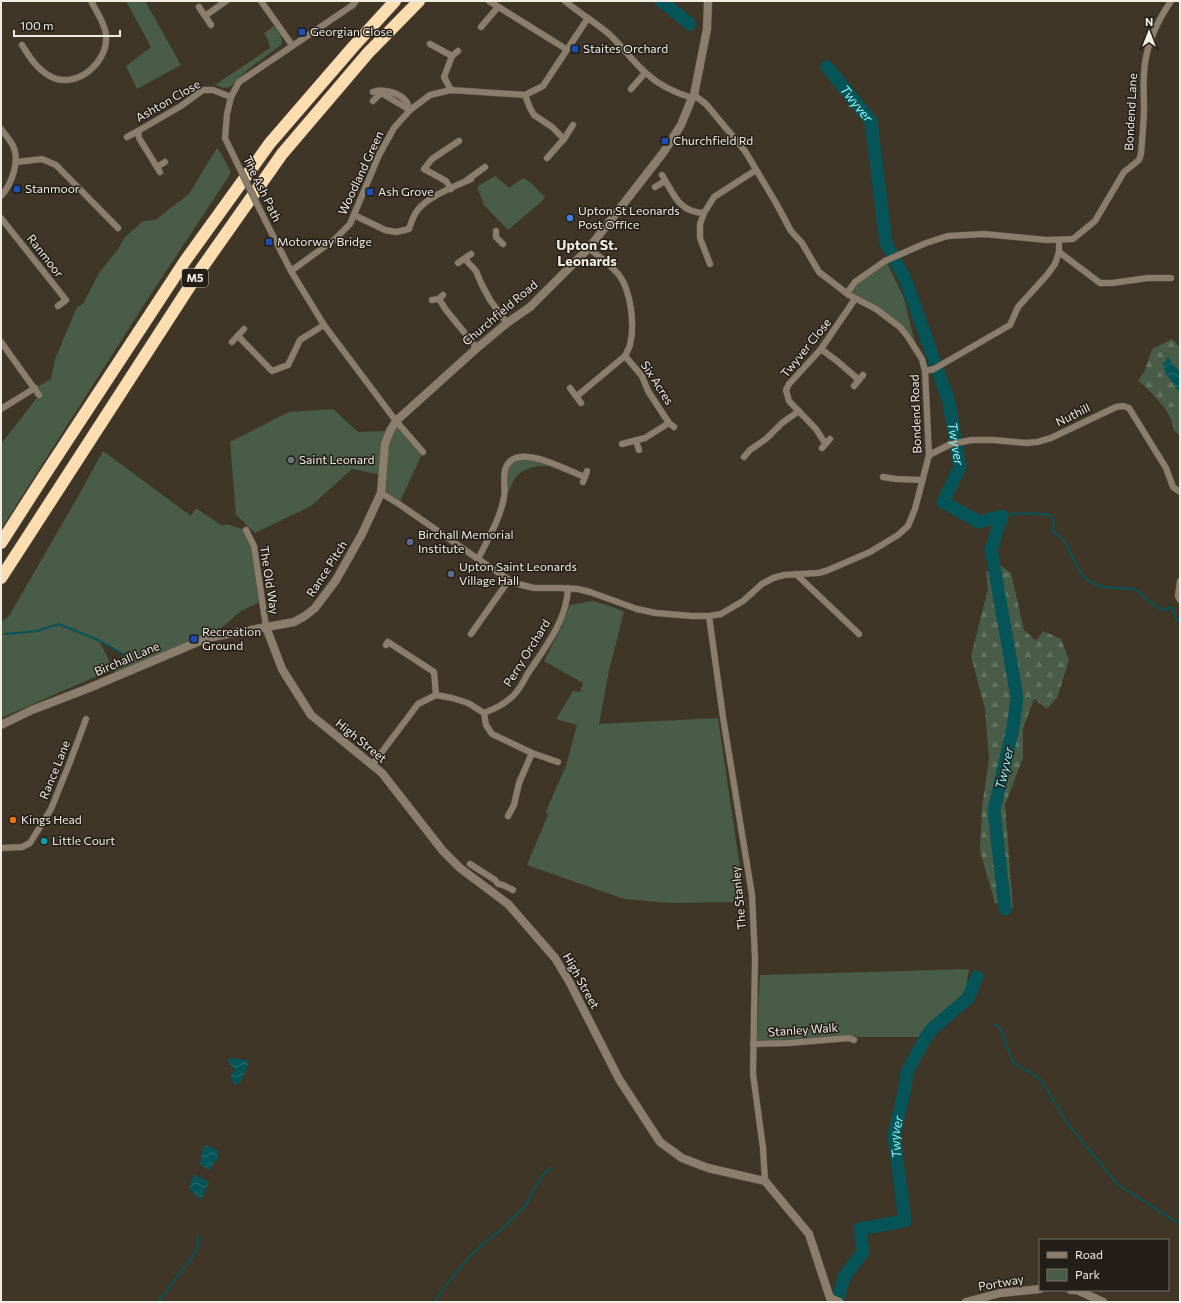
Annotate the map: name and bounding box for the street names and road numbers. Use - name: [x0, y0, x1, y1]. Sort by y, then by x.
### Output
- street label: Bondend Lane: [1121, 73, 1139, 151]
- street label: Ashton Close: [133, 76, 202, 124]
- street label: Woodland Green: [335, 128, 386, 217]
- street label: The Ash Path: [241, 153, 285, 224]
- street label: Ranmoor: [25, 231, 67, 280]
- road number: M5: [182, 269, 208, 287]
- street label: Churchfield Road: [459, 277, 540, 348]
- street label: Twyver Close: [777, 315, 833, 380]
- street label: Six Acres: [639, 358, 677, 407]
- street label: Bondend Road: [907, 374, 923, 454]
- street label: Nuthill: [1053, 400, 1092, 428]
- street label: Rance Pitch: [303, 538, 349, 599]
- street label: The Old Way: [258, 545, 282, 615]
- street label: Perry Orchard: [500, 616, 552, 689]
- street label: Birchall Lane: [92, 638, 161, 678]
- street label: High Street: [333, 715, 390, 765]
- street label: Rance Lane: [36, 738, 72, 801]
- street label: The Stanley: [728, 866, 748, 930]
- street label: High Street: [561, 950, 603, 1011]
- street label: Stanley Walk: [767, 1020, 839, 1038]
- street label: Portway: [977, 1271, 1025, 1293]

